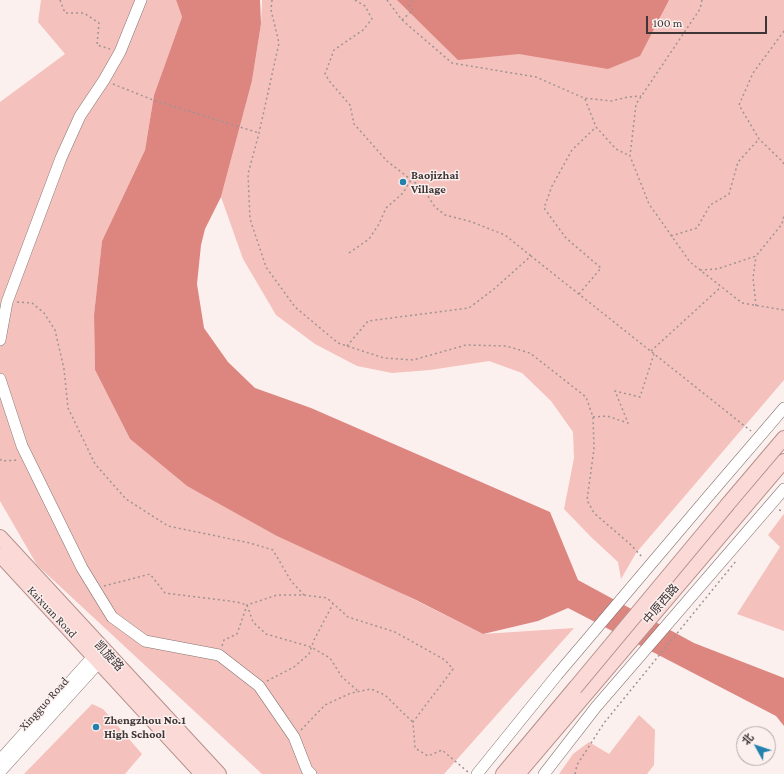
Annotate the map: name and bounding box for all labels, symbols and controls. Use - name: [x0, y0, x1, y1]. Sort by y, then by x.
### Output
- scale bar: [648, 8, 769, 34]
- text: 100 m: [653, 16, 682, 30]
- place label: Baojizhai Village: [411, 168, 459, 196]
- marker: Baojizhai Village: [398, 177, 408, 187]
- street label: 中原西路: [640, 581, 682, 627]
- street label: Kaixuan Road: [24, 583, 80, 641]
- street label: 凯旋路: [91, 638, 127, 674]
- street label: Xingguo Road: [16, 674, 72, 734]
- place label: Zhengzhou No.1 High School: [104, 713, 186, 741]
- marker: Zhengzhou No.1 High School: [91, 722, 101, 732]
- north arrow: [736, 726, 776, 766]
- text: 北: [739, 731, 756, 747]

